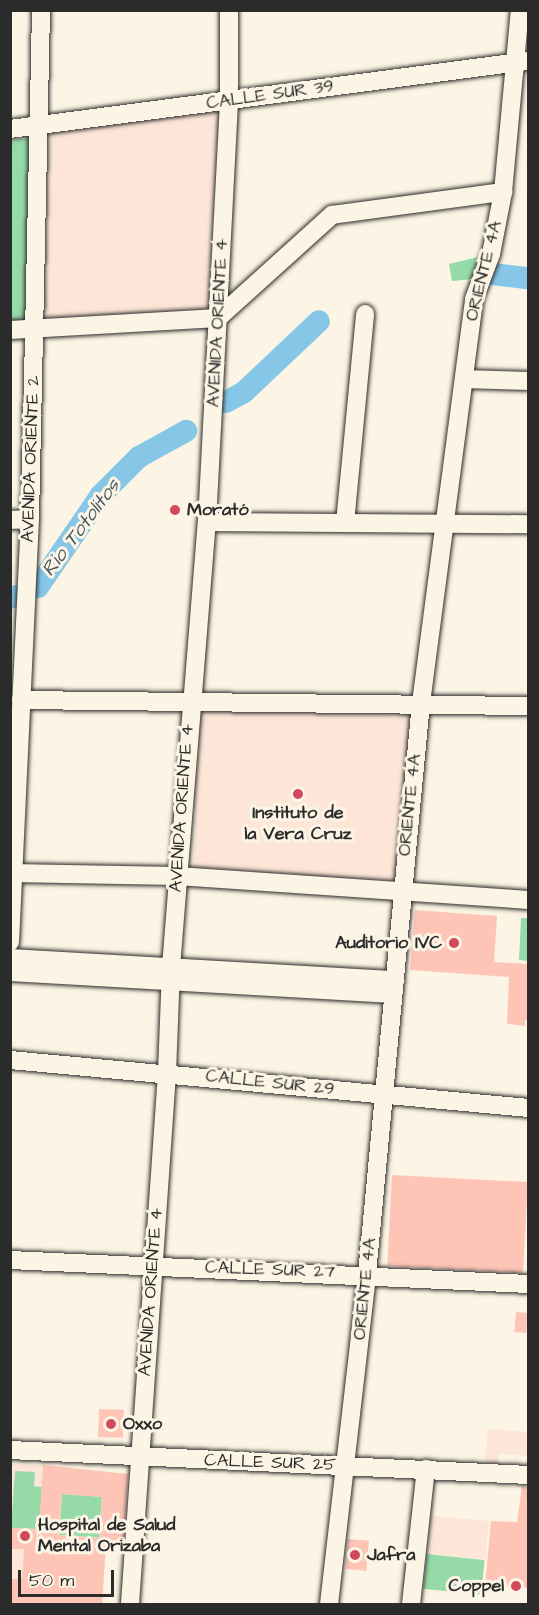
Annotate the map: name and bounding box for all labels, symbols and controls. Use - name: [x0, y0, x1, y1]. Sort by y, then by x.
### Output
- street label: CALLE SUR 39: [205, 75, 335, 115]
- street label: ORIENTE 4A: [461, 219, 507, 323]
- street label: AVENIDA ORIENTE 4: [203, 238, 233, 408]
- street label: AVENIDA ORIENTE 2: [17, 375, 45, 543]
- water label: Rio Totolitos: [37, 475, 125, 581]
- place label: Morató: [187, 499, 249, 521]
- marker: Morató: [168, 503, 182, 517]
- street label: AVENIDA ORIENTE 4: [165, 723, 199, 893]
- street label: ORIENTE 4A: [394, 753, 426, 857]
- marker: Instituto de la Vera Cruz: [291, 787, 305, 801]
- place label: Instituto de la Vera Cruz: [244, 803, 352, 846]
- place label: Auditorio IVC: [335, 932, 442, 954]
- marker: Auditorio IVC: [447, 936, 461, 950]
- street label: CALLE SUR 29: [205, 1066, 335, 1100]
- street label: AVENIDA ORIENTE 4: [134, 1207, 168, 1377]
- street label: ORIENTE 4A: [349, 1237, 381, 1341]
- street label: CALLE SUR 27: [205, 1257, 335, 1283]
- place label: Oxxo: [123, 1413, 162, 1435]
- marker: Oxxo: [104, 1417, 118, 1431]
- street label: CALLE SUR 25: [204, 1450, 336, 1476]
- place label: Hospital de Salud Mental Orizaba: [38, 1515, 175, 1558]
- marker: Hospital de Salud Mental Orizaba: [16, 1527, 34, 1545]
- place label: Jafra: [367, 1544, 415, 1566]
- marker: Jafra: [348, 1548, 362, 1562]
- scale bar: [21, 1558, 117, 1596]
- text: 50 m: [29, 1568, 74, 1593]
- place label: Coppel: [449, 1575, 504, 1597]
- marker: Coppel: [509, 1579, 523, 1593]

